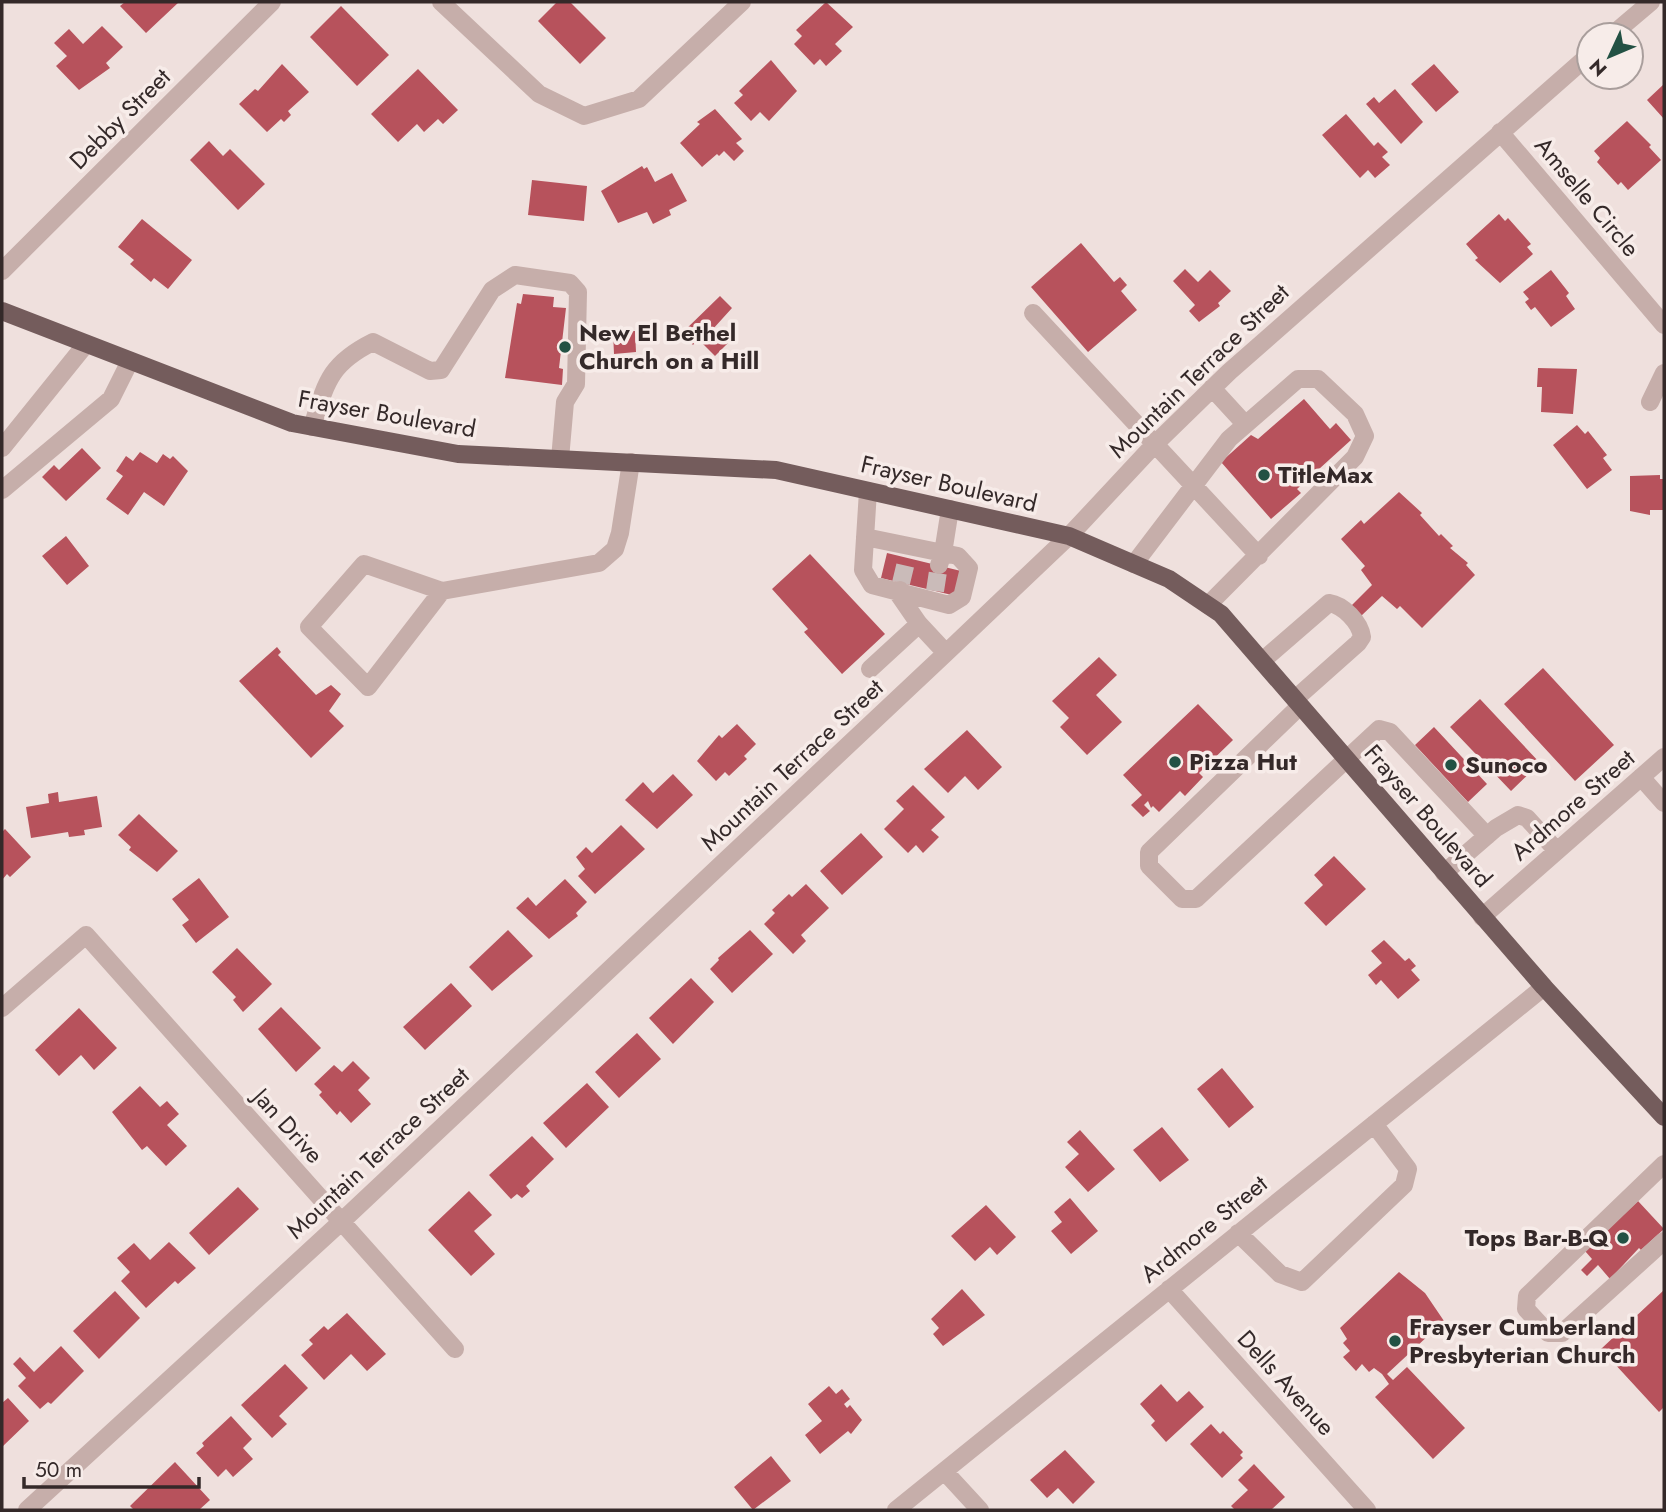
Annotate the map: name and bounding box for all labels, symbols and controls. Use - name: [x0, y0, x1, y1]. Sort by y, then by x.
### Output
- north arrow: [1575, 21, 1645, 91]
- text: N: [1583, 53, 1613, 82]
- street label: Debby Street: [61, 60, 178, 177]
- street label: Amselle Circle: [1527, 129, 1648, 264]
- street label: Mountain Terrace Street: [1101, 275, 1297, 466]
- place label: New El Bethel Church on a Hill: [579, 315, 759, 378]
- marker: New El Bethel Church on a Hill: [557, 339, 573, 355]
- street label: Frayser Boulevard: [295, 381, 479, 446]
- street label: Frayser Boulevard: [858, 446, 1041, 521]
- place label: TitleMax: [1278, 457, 1373, 492]
- marker: TitleMax: [1256, 467, 1272, 483]
- street label: Mountain Terrace Street: [693, 670, 891, 859]
- street label: Frayser Boulevard: [1356, 736, 1501, 895]
- street label: Ardmore Street: [1503, 741, 1643, 868]
- place label: Pizza Hut: [1189, 744, 1297, 779]
- place label: Sunoco: [1465, 747, 1548, 782]
- marker: Pizza Hut: [1167, 754, 1183, 770]
- marker: Sunoco: [1443, 757, 1459, 773]
- street label: Mountain Terrace Street: [279, 1058, 477, 1247]
- street label: Jan Drive: [243, 1078, 332, 1171]
- street label: Ardmore Street: [1133, 1166, 1275, 1291]
- place label: Tops Bar-B-Q: [1465, 1220, 1609, 1255]
- marker: Tops Bar-B-Q: [1615, 1230, 1631, 1246]
- place label: Frayser Cumberland Presbyterian Church: [1409, 1309, 1636, 1372]
- street label: Dells Avenue: [1229, 1322, 1343, 1443]
- marker: Frayser Cumberland Presbyterian Church: [1387, 1333, 1403, 1349]
- scale bar: [24, 1446, 200, 1490]
- text: 50 m: [35, 1455, 82, 1485]

